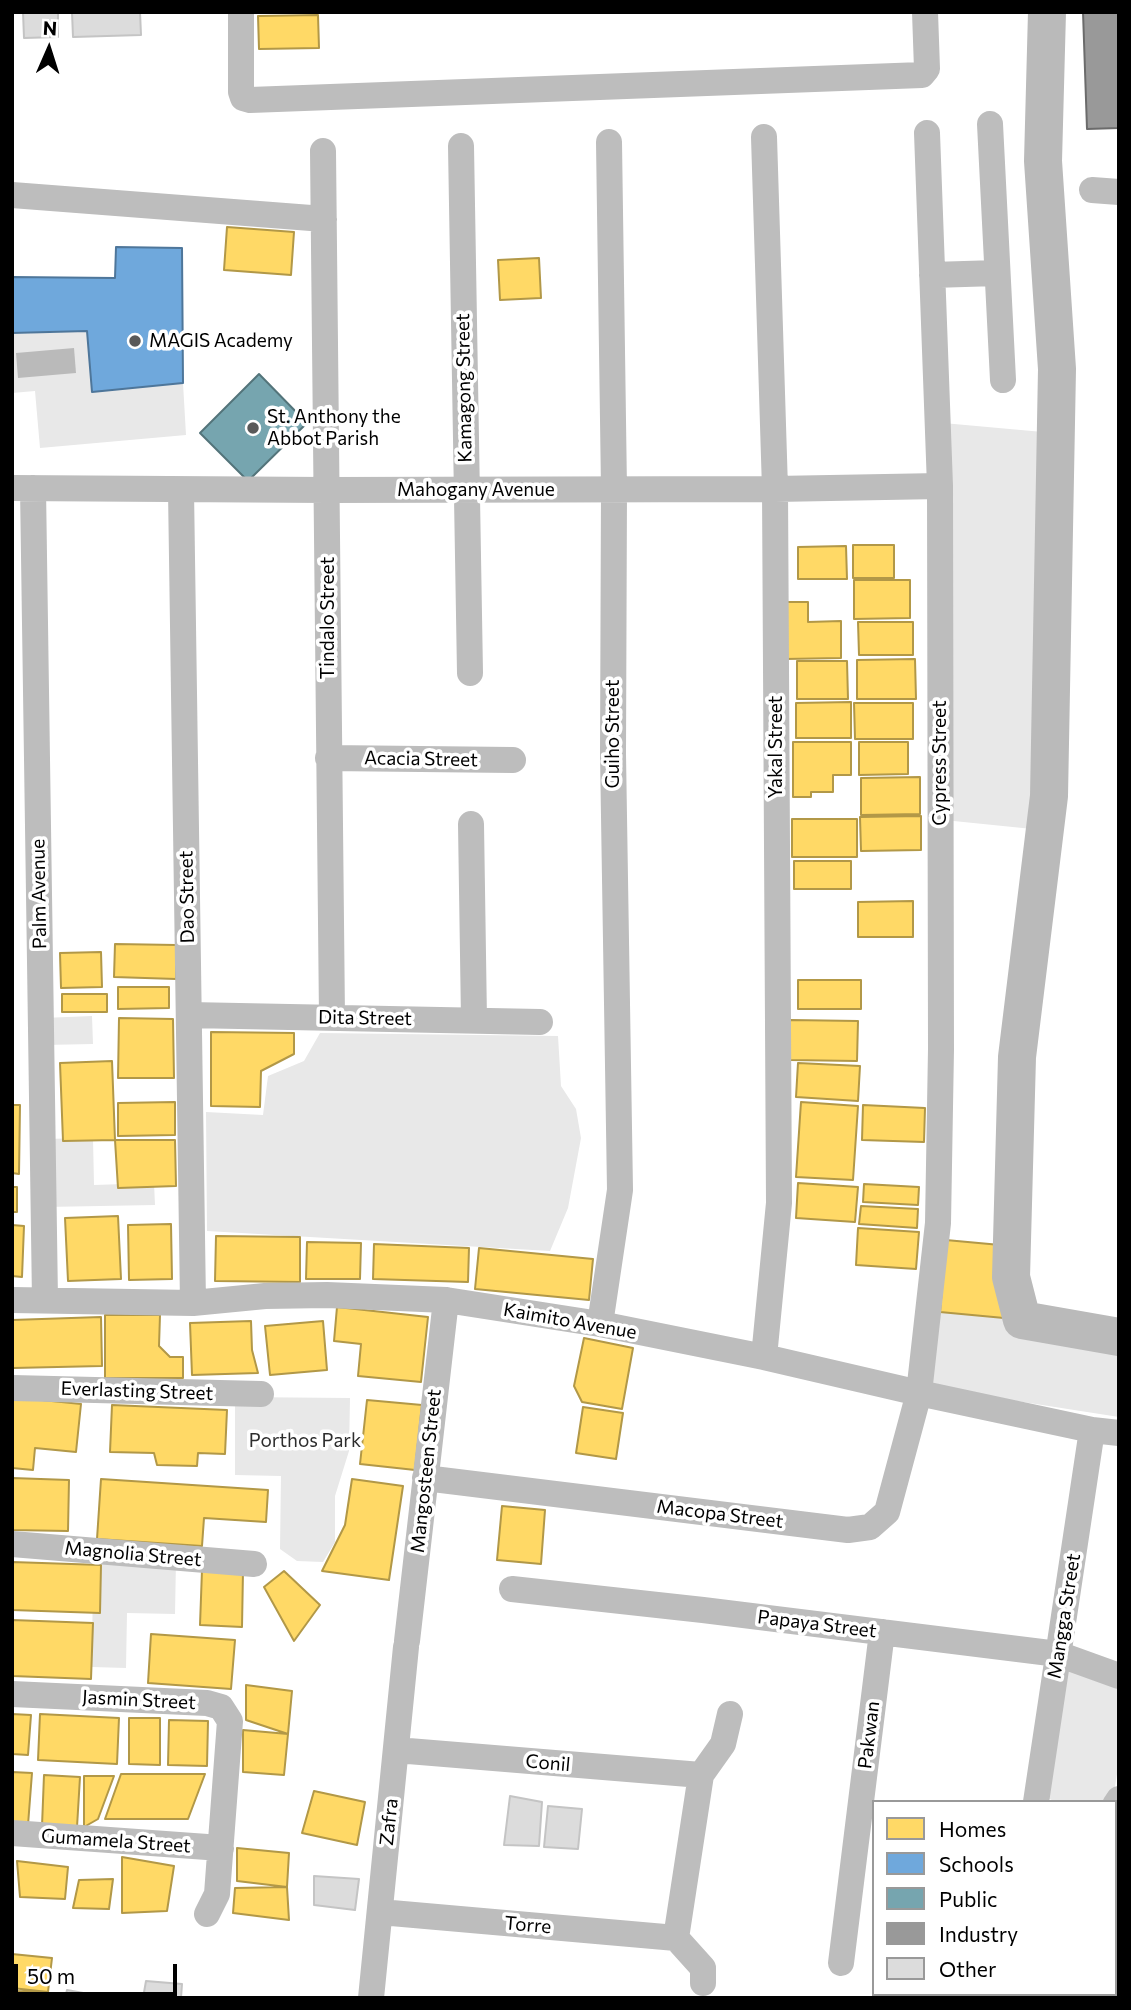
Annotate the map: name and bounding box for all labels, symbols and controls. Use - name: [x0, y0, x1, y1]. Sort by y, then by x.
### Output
- north arrow: [14, 14, 84, 84]
- text: N: [42, 16, 58, 39]
- street label: Kamagong Street: [451, 313, 477, 463]
- place label: MAGIS Academy: [149, 330, 293, 352]
- marker: MAGIS Academy: [127, 333, 143, 349]
- place label: St. Anthony the Abbot Parish: [267, 406, 401, 450]
- marker: St. Anthony the Abbot Parish: [245, 420, 261, 436]
- street label: Mahogany Avenue: [397, 479, 555, 501]
- street label: Tindalo Street: [317, 557, 339, 679]
- street label: Guiho Street: [602, 679, 624, 789]
- street label: Yakal Street: [765, 696, 787, 798]
- street label: Cypress Street: [929, 700, 951, 826]
- street label: Acacia Street: [364, 747, 478, 771]
- street label: Palm Avenue: [27, 839, 51, 949]
- street label: Dao Street: [175, 850, 199, 944]
- street label: Dita Street: [318, 1006, 412, 1030]
- street label: Kaimito Avenue: [502, 1298, 638, 1344]
- street label: Everlasting Street: [60, 1377, 214, 1405]
- street label: Mangosteen Street: [406, 1388, 446, 1554]
- park label: Porthos Park: [249, 1430, 361, 1452]
- street label: Macopa Street: [655, 1495, 785, 1533]
- street label: Magnolia Street: [64, 1537, 202, 1571]
- street label: Mangga Street: [1043, 1552, 1085, 1680]
- street label: Papaya Street: [756, 1605, 878, 1643]
- street label: Jasmin Street: [82, 1686, 196, 1714]
- street label: Pakwan: [854, 1700, 884, 1770]
- street label: Conil: [525, 1750, 571, 1776]
- street label: Zafra: [375, 1797, 403, 1847]
- legend: [872, 1800, 1117, 1996]
- text: Homes: [939, 1816, 1006, 1841]
- street label: Gumamela Street: [41, 1824, 191, 1858]
- text: Schools: [939, 1851, 1014, 1876]
- text: Public: [939, 1886, 997, 1911]
- street label: Torre: [504, 1912, 552, 1938]
- text: Industry: [939, 1921, 1018, 1946]
- scale bar: [18, 1951, 180, 1995]
- text: Other: [939, 1956, 996, 1981]
- text: 50 m: [27, 1963, 75, 1988]

